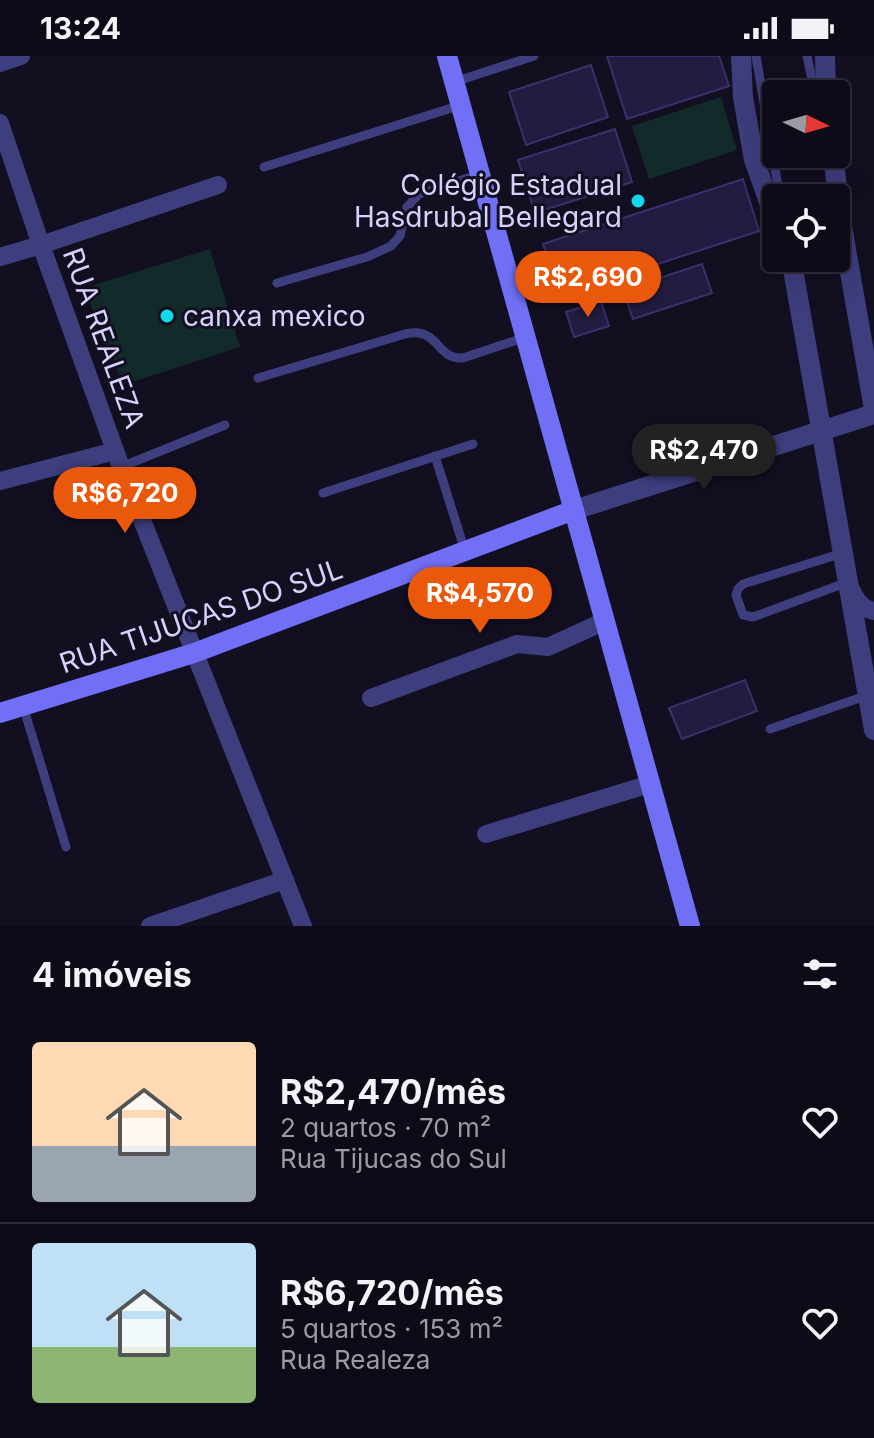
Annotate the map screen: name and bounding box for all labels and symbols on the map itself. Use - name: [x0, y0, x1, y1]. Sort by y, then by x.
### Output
- north arrow: [762, 80, 850, 168]
- place label: Colégio Estadual Hasdrubal Bellegard: [354, 168, 622, 234]
- marker: Colégio Estadual Hasdrubal Bellegard: [629, 192, 647, 210]
- street label: RUA REALEZA: [56, 243, 152, 433]
- pin: R$2,690: [514, 251, 662, 319]
- place label: canxa mexico: [183, 299, 366, 333]
- marker: canxa mexico: [158, 307, 176, 325]
- pin: R$2,470: [630, 424, 778, 492]
- pin: R$6,720: [51, 467, 199, 535]
- street label: RUA TIJUCAS DO SUL: [55, 552, 347, 680]
- pin: R$4,570: [406, 567, 554, 635]

